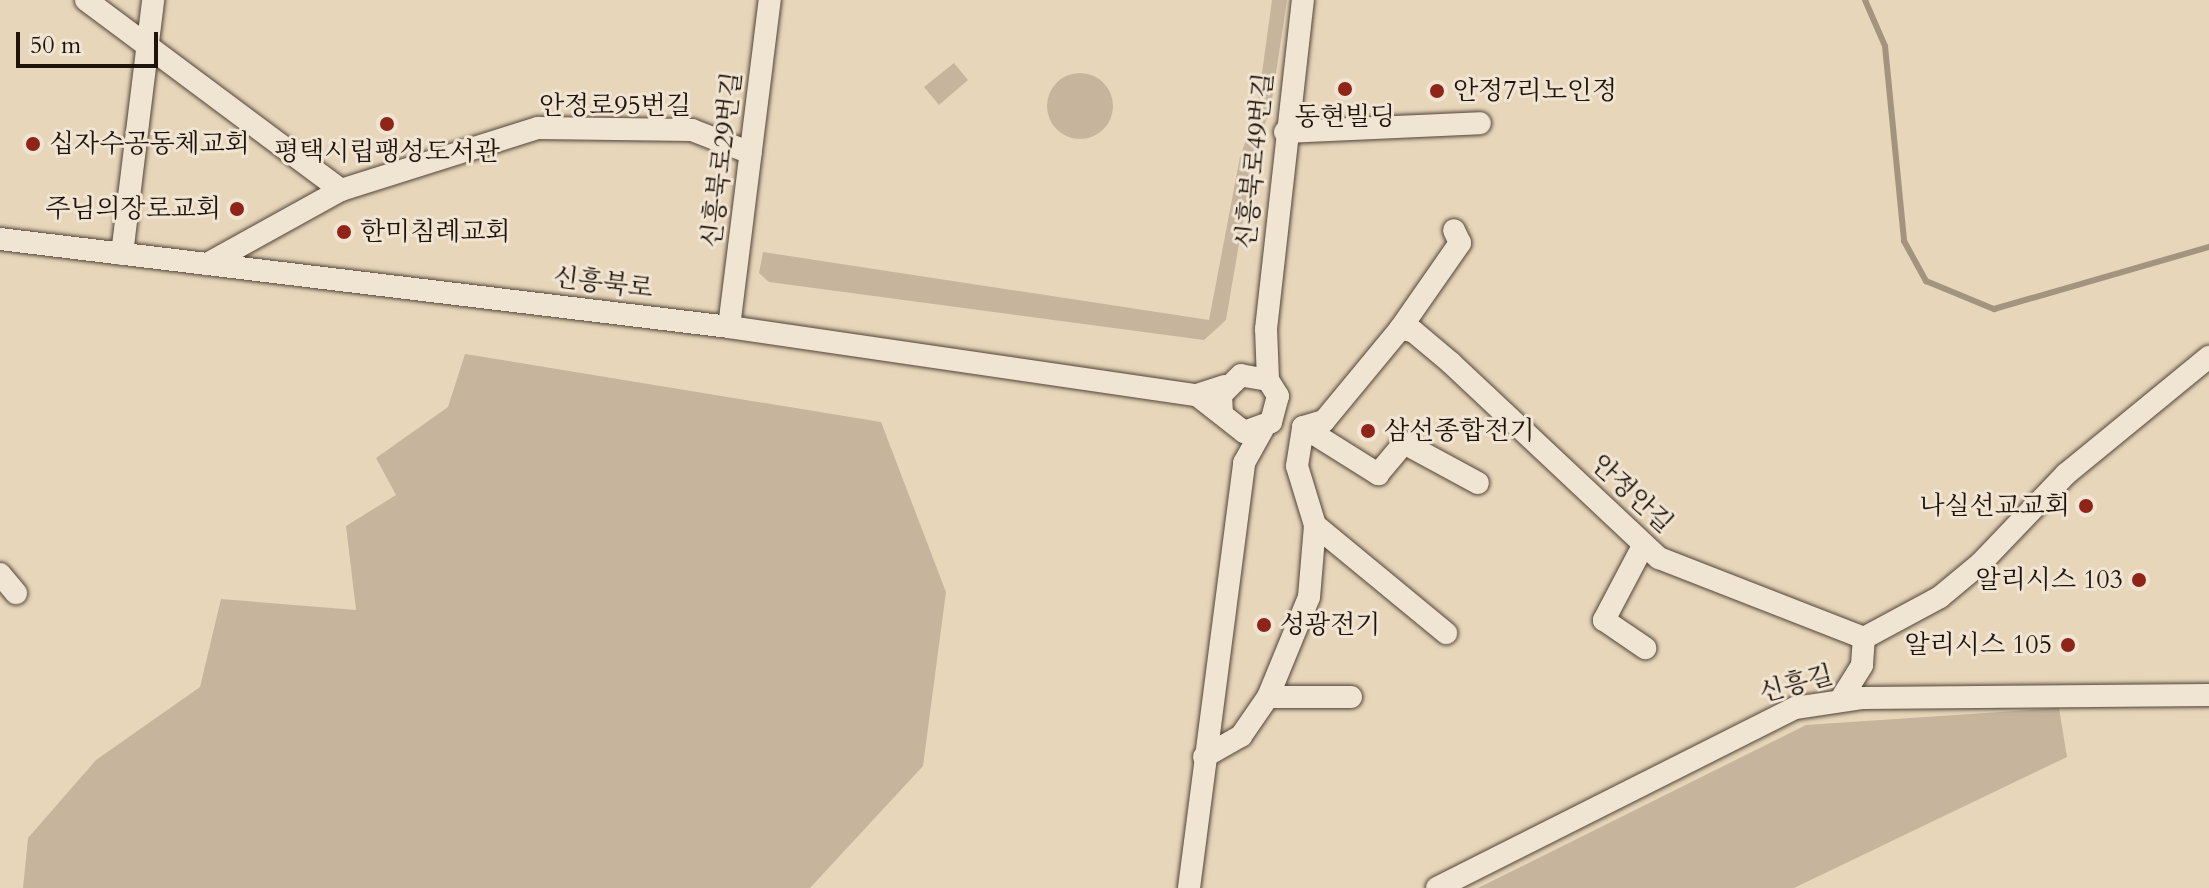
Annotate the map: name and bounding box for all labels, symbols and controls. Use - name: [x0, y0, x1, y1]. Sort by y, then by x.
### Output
- scale bar: [20, 16, 162, 66]
- text: 50 m: [30, 29, 81, 62]
- street label: 신흥북로29번길: [696, 70, 748, 250]
- street label: 신흥북로49번길: [1230, 71, 1280, 251]
- place label: 안정7리노인정: [1453, 75, 1617, 107]
- marker: 동현빌딩: [1336, 80, 1354, 98]
- marker: 안정7리노인정: [1428, 82, 1446, 100]
- street label: 안정로95번길: [539, 90, 691, 122]
- place label: 동현빌딩: [1295, 101, 1395, 133]
- marker: 평택시립팽성도서관: [378, 115, 396, 133]
- place label: 십자수공동체교회: [49, 128, 250, 160]
- marker: 십자수공동체교회: [24, 135, 42, 153]
- place label: 평택시립팽성도서관: [274, 136, 500, 168]
- place label: 주님의장로교회: [45, 193, 221, 225]
- marker: 주님의장로교회: [228, 200, 246, 218]
- place label: 한미침례교회: [360, 216, 511, 248]
- marker: 한미침례교회: [335, 223, 353, 241]
- street label: 신흥북로: [551, 261, 655, 305]
- place label: 삼선종합전기: [1384, 415, 1535, 447]
- marker: 삼선종합전기: [1359, 422, 1377, 440]
- street label: 안정안길: [1585, 448, 1679, 540]
- place label: 나실선교교회: [1919, 490, 2070, 522]
- marker: 나실선교교회: [2077, 497, 2095, 515]
- place label: 알리시스 103: [1976, 564, 2123, 596]
- marker: 알리시스 103: [2130, 571, 2148, 589]
- place label: 성광전기: [1280, 609, 1380, 641]
- marker: 성광전기: [1255, 616, 1273, 634]
- place label: 알리시스 105: [1905, 629, 2052, 661]
- marker: 알리시스 105: [2059, 636, 2077, 654]
- street label: 신흥길: [1756, 659, 1836, 709]

